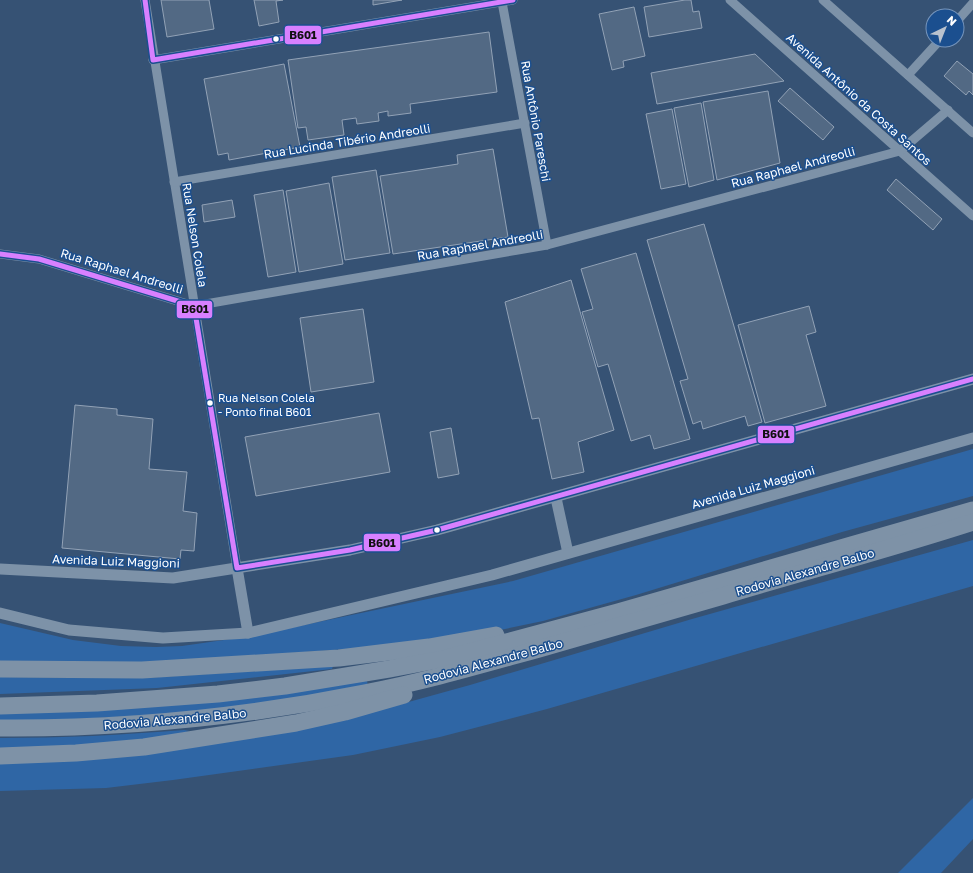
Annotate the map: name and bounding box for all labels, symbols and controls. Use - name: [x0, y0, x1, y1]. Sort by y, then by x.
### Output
- north arrow: [925, 8, 965, 48]
- text: N: [945, 13, 960, 28]
- line badge: B601: [284, 25, 322, 45]
- text: B601: [289, 28, 317, 41]
- street label: Avenida Antônio da Costa Santos: [783, 30, 935, 168]
- unlabelled marker: [271, 34, 281, 44]
- street label: Rua Antônio Pareschi: [518, 59, 554, 183]
- street label: Rua Lucinda Tibério Andreolli: [263, 120, 431, 162]
- street label: Rua Raphael Andreolli: [729, 143, 857, 191]
- street label: Rua Nelson Colela: [179, 182, 211, 288]
- street label: Rua Raphael Andreolli: [416, 227, 544, 263]
- street label: Rua Raphael Andreolli: [59, 245, 185, 297]
- line badge: B601: [176, 300, 213, 319]
- text: B601: [181, 302, 209, 315]
- place label: Rua Nelson Colela - Ponto final B601: [218, 391, 315, 418]
- marker: Rua Nelson Colela - Ponto final B601: [205, 398, 215, 408]
- line badge: B601: [757, 425, 795, 444]
- text: B601: [762, 427, 790, 440]
- street label: Avenida Luiz Maggioni: [690, 462, 816, 512]
- unlabelled marker: [432, 525, 442, 535]
- line badge: B601: [363, 533, 401, 552]
- text: B601: [368, 536, 396, 549]
- street label: Rodovia Alexandre Balbo: [734, 545, 876, 599]
- street label: Avenida Luiz Maggioni: [52, 551, 180, 571]
- street label: Rodovia Alexandre Balbo: [422, 635, 564, 687]
- street label: Rodovia Alexandre Balbo: [103, 705, 247, 733]

